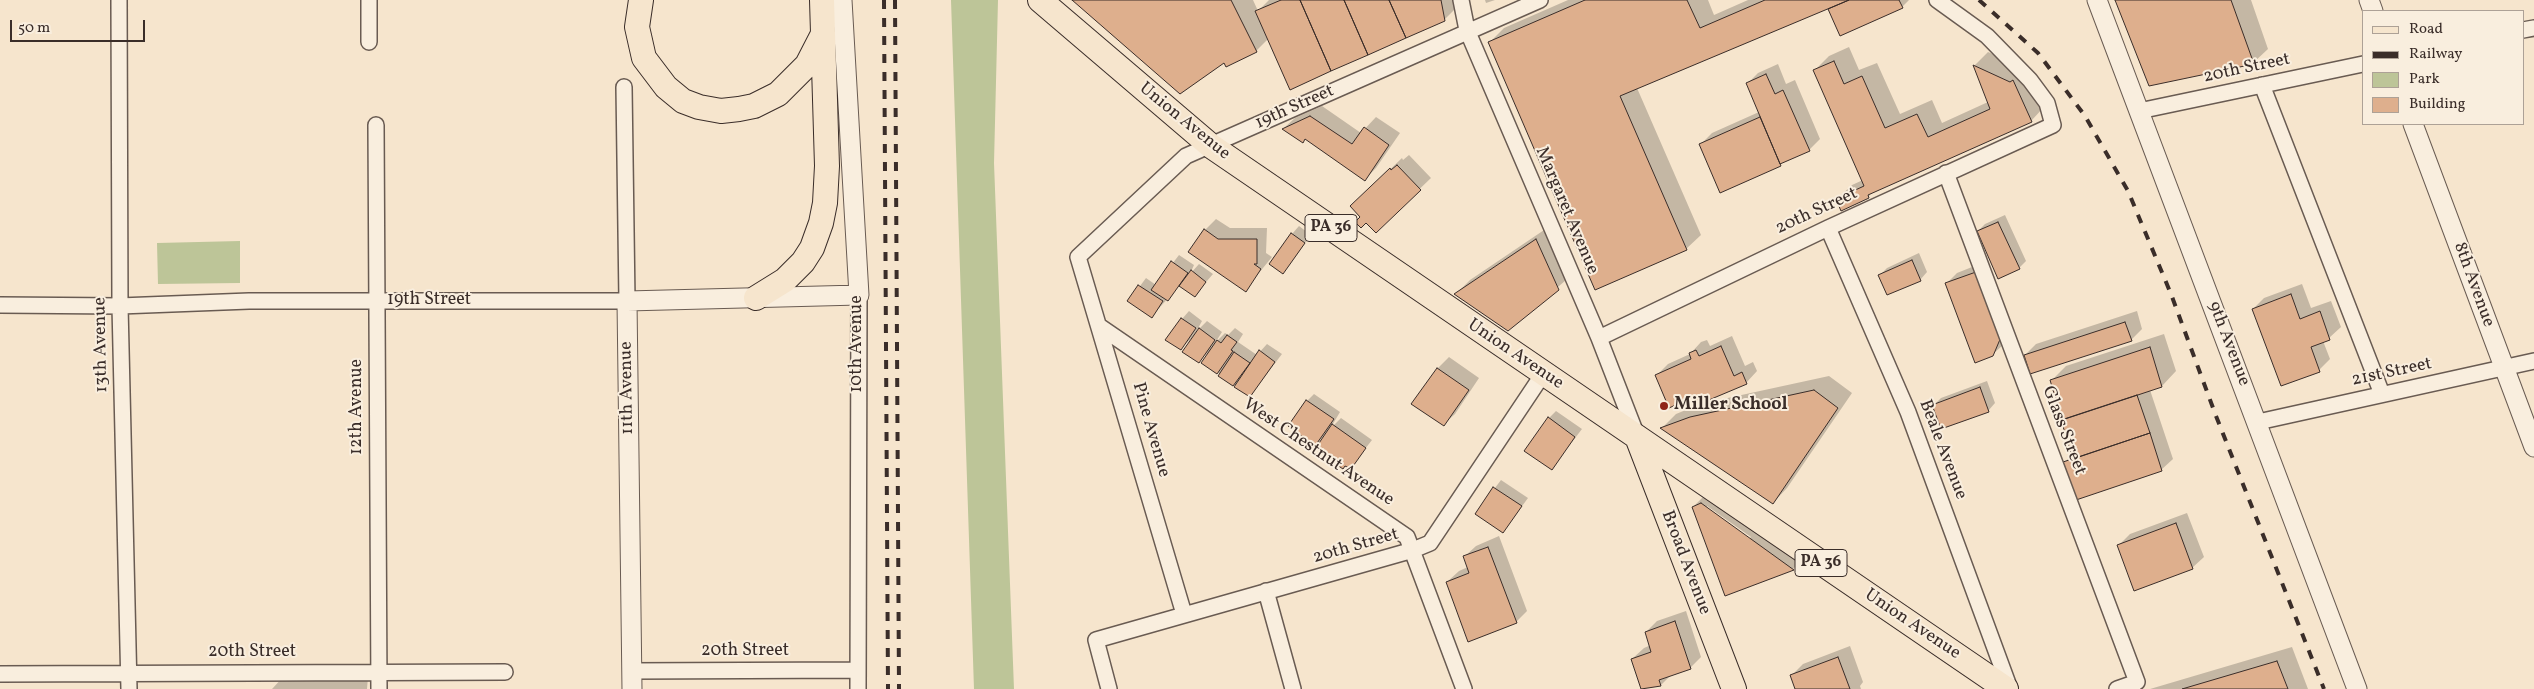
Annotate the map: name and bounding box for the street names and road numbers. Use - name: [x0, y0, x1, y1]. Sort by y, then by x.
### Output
- street label: 20th Street: [2202, 49, 2292, 89]
- street label: Union Avenue: [1134, 79, 1234, 165]
- street label: 19th Street: [1252, 81, 1338, 135]
- street label: Margaret Avenue: [1529, 144, 1603, 278]
- street label: 20th Street: [1773, 184, 1861, 240]
- road number: PA 36: [1305, 214, 1357, 242]
- street label: 8th Avenue: [2448, 240, 2498, 330]
- street label: 19th Street: [387, 290, 471, 312]
- street label: 10th Avenue: [847, 295, 869, 393]
- street label: 13th Avenue: [90, 297, 114, 393]
- street label: 9th Avenue: [2202, 299, 2254, 389]
- street label: Union Avenue: [1463, 315, 1567, 395]
- street label: 11th Avenue: [616, 341, 640, 435]
- street label: 21st Street: [2350, 354, 2434, 392]
- street label: 12th Avenue: [347, 359, 369, 455]
- street label: Pine Avenue: [1126, 380, 1174, 480]
- street label: Glass Street: [2036, 383, 2090, 479]
- street label: West Chestnut Avenue: [1238, 394, 1398, 512]
- street label: Beale Avenue: [1913, 397, 1971, 503]
- street label: Broad Avenue: [1655, 508, 1715, 618]
- street label: 20th Street: [1311, 524, 1401, 570]
- road number: PA 36: [1795, 550, 1847, 576]
- street label: Union Avenue: [1860, 585, 1964, 665]
- street label: 20th Street: [701, 641, 789, 663]
- street label: 20th Street: [208, 642, 296, 664]

